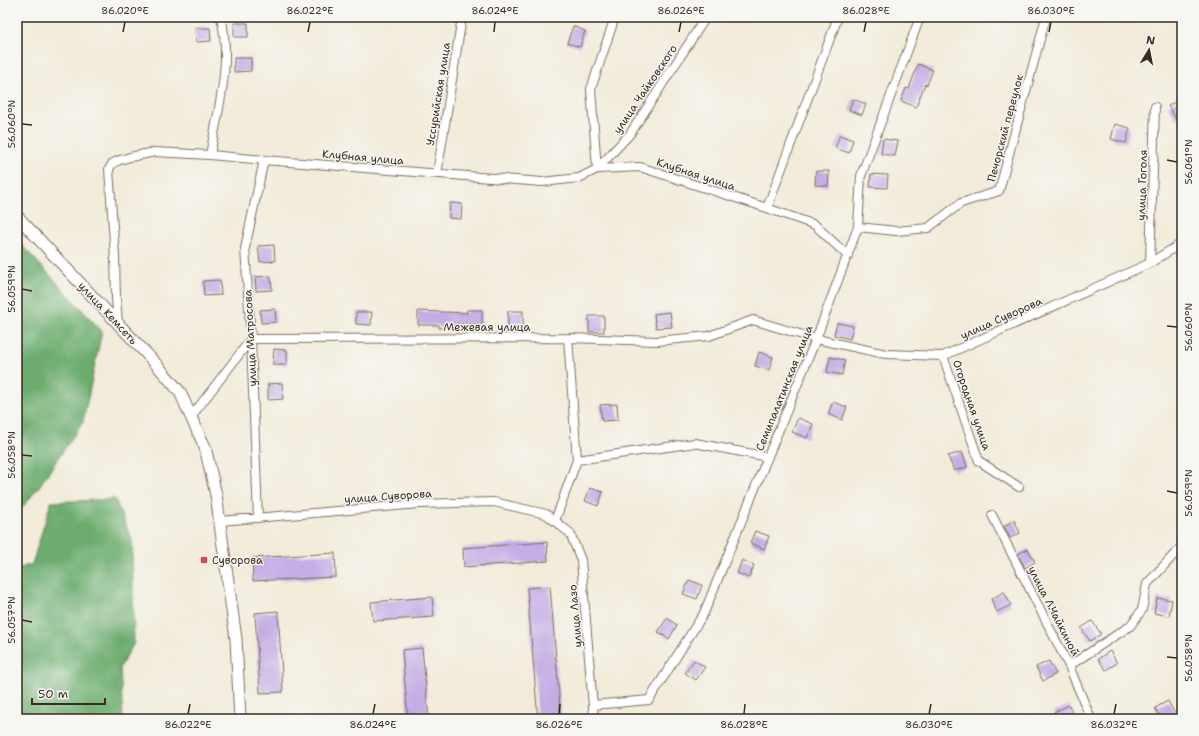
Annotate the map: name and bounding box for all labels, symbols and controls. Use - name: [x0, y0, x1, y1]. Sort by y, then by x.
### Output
- text: 86.020°E: [101, 4, 149, 17]
- text: 86.022°E: [286, 4, 334, 17]
- text: 86.024°E: [472, 4, 519, 17]
- text: 86.026°E: [657, 4, 705, 17]
- text: 86.028°E: [842, 4, 890, 17]
- text: 86.030°E: [1027, 4, 1075, 17]
- north arrow: [1129, 30, 1169, 70]
- text: N: [1145, 33, 1157, 49]
- street label: Уссурийская улица: [423, 41, 454, 147]
- street label: улица Чайковского: [610, 42, 681, 137]
- street label: Печорский переулок: [984, 73, 1027, 184]
- text: 56.060°N: [5, 100, 18, 148]
- text: 56.061°N: [1182, 139, 1195, 185]
- street label: Клубная улица: [321, 146, 405, 169]
- street label: улица Гоголя: [1134, 149, 1151, 221]
- street label: Клубная улица: [654, 155, 737, 194]
- text: 56.059°N: [5, 265, 18, 313]
- street label: улица Кемсеть: [75, 279, 141, 348]
- street label: улица Матросова: [240, 289, 261, 387]
- street label: улица Суворова: [958, 294, 1044, 343]
- text: 56.060°N: [1182, 303, 1195, 351]
- street label: Межевая улица: [444, 320, 531, 335]
- street label: Семипалатинская улица: [752, 323, 817, 453]
- street label: Огородная улица: [949, 358, 994, 452]
- text: 56.058°N: [5, 431, 18, 479]
- text: 56.059°N: [1182, 469, 1195, 517]
- street label: улица Суворова: [344, 486, 432, 507]
- place label: Суворова: [212, 553, 263, 568]
- marker: Суворова: [199, 555, 209, 565]
- street label: улица Л.Чайкиной: [1024, 564, 1083, 659]
- street label: улица Лазо: [565, 584, 586, 648]
- text: 56.057°N: [5, 596, 18, 644]
- text: 56.058°N: [1182, 634, 1195, 682]
- scale bar: [32, 680, 105, 706]
- text: 50 m: [38, 686, 68, 702]
- text: 86.022°E: [164, 718, 212, 731]
- text: 86.024°E: [350, 718, 397, 731]
- text: 86.026°E: [535, 718, 583, 731]
- text: 86.028°E: [720, 718, 768, 731]
- text: 86.030°E: [905, 718, 953, 731]
- text: 86.032°E: [1090, 718, 1138, 731]

